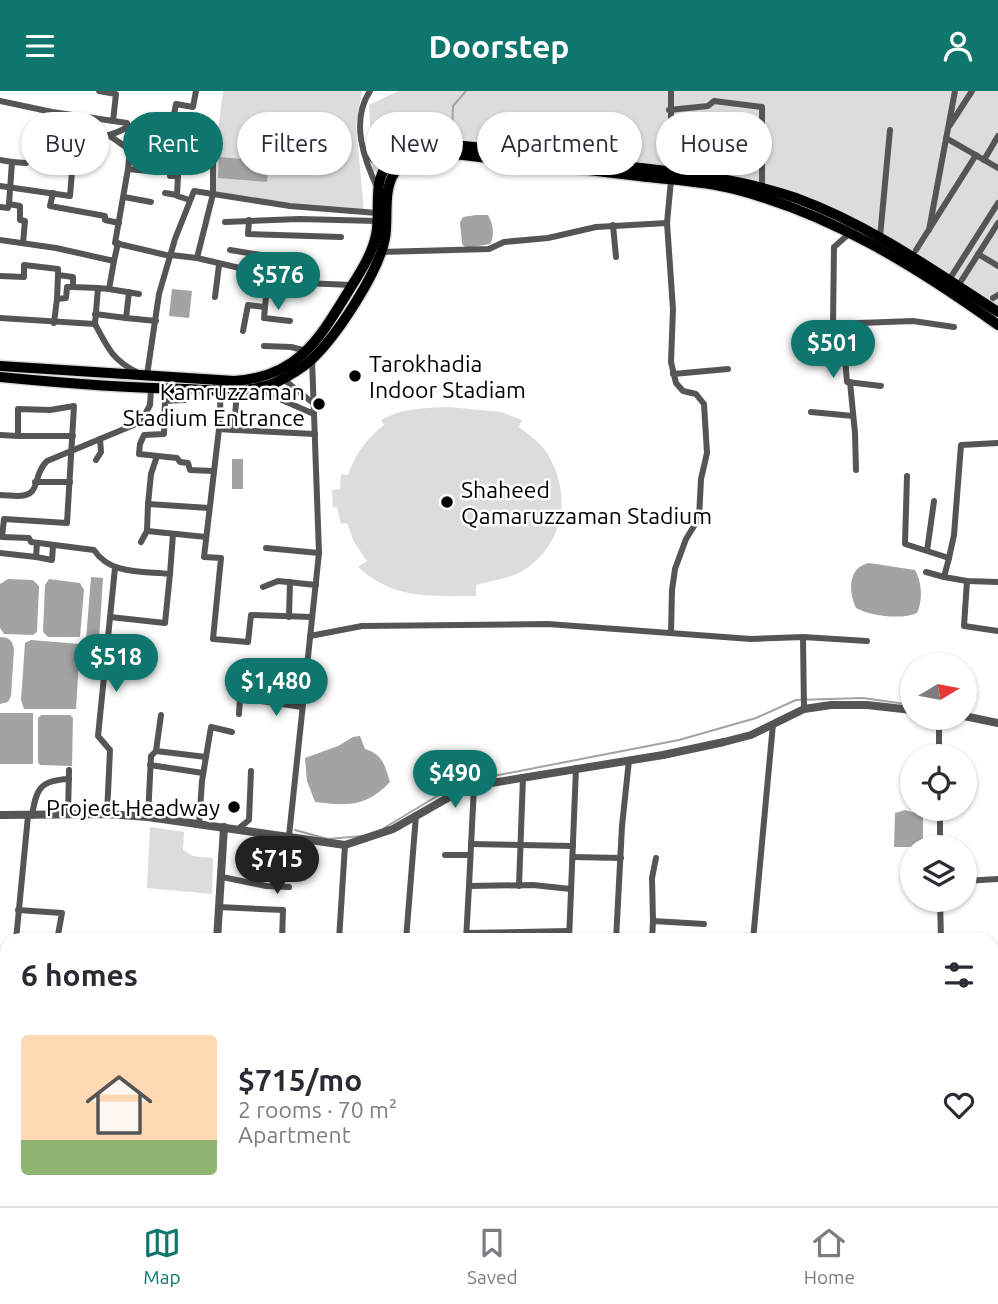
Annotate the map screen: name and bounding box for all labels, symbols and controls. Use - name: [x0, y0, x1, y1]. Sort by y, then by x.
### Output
- icon: menu: [21, 27, 59, 65]
- icon: person: [939, 27, 977, 65]
- text: Doorstep: [428, 28, 570, 64]
- chip: Buy: [21, 112, 109, 175]
- chip: Rent: [123, 112, 223, 175]
- chip: Filters: [237, 112, 352, 175]
- chip: New: [366, 112, 463, 175]
- chip: Apartment: [477, 112, 642, 175]
- chip: House: [656, 112, 772, 175]
- pin: $576: [237, 253, 319, 312]
- text: $576: [252, 262, 304, 287]
- pin: $501: [792, 321, 874, 380]
- text: $501: [807, 330, 859, 355]
- place label: Tarokhadia Indoor Stadiam: [369, 351, 526, 402]
- marker: Tarokhadia Indoor Stadiam: [347, 368, 363, 384]
- place label: Kamruzzaman Stadium Entrance: [123, 379, 305, 430]
- marker: Kamruzzaman Stadium Entrance: [311, 396, 327, 412]
- place label: Shaheed Qamaruzzaman Stadium: [461, 477, 712, 528]
- marker: Shaheed Qamaruzzaman Stadium: [439, 494, 455, 510]
- pin: $518: [75, 635, 157, 694]
- text: $518: [90, 644, 142, 669]
- north arrow: [900, 653, 976, 730]
- map controls: [900, 653, 977, 912]
- pin: $1,480: [219, 659, 333, 718]
- text: $1,480: [241, 668, 311, 693]
- button: locate: [900, 744, 977, 821]
- pin: $490: [414, 751, 496, 810]
- text: $490: [429, 760, 481, 785]
- place label: Project Headway: [46, 795, 220, 820]
- marker: Project Headway: [226, 799, 242, 815]
- button: layers: [900, 835, 977, 912]
- pin: $715: [236, 837, 318, 896]
- text: $715: [251, 846, 303, 871]
- icon: filters: [940, 956, 978, 994]
- text: 6 homes: [21, 958, 138, 992]
- icon: home: [77, 1063, 161, 1147]
- text: $715/mo: [238, 1063, 362, 1097]
- icon: heart: [940, 1086, 978, 1124]
- text: 2 rooms · 70 m²: [238, 1097, 397, 1122]
- text: Apartment: [238, 1122, 351, 1147]
- tab: Map: [143, 1224, 181, 1288]
- tab: Saved: [467, 1224, 518, 1288]
- tab: Home: [804, 1224, 855, 1288]

